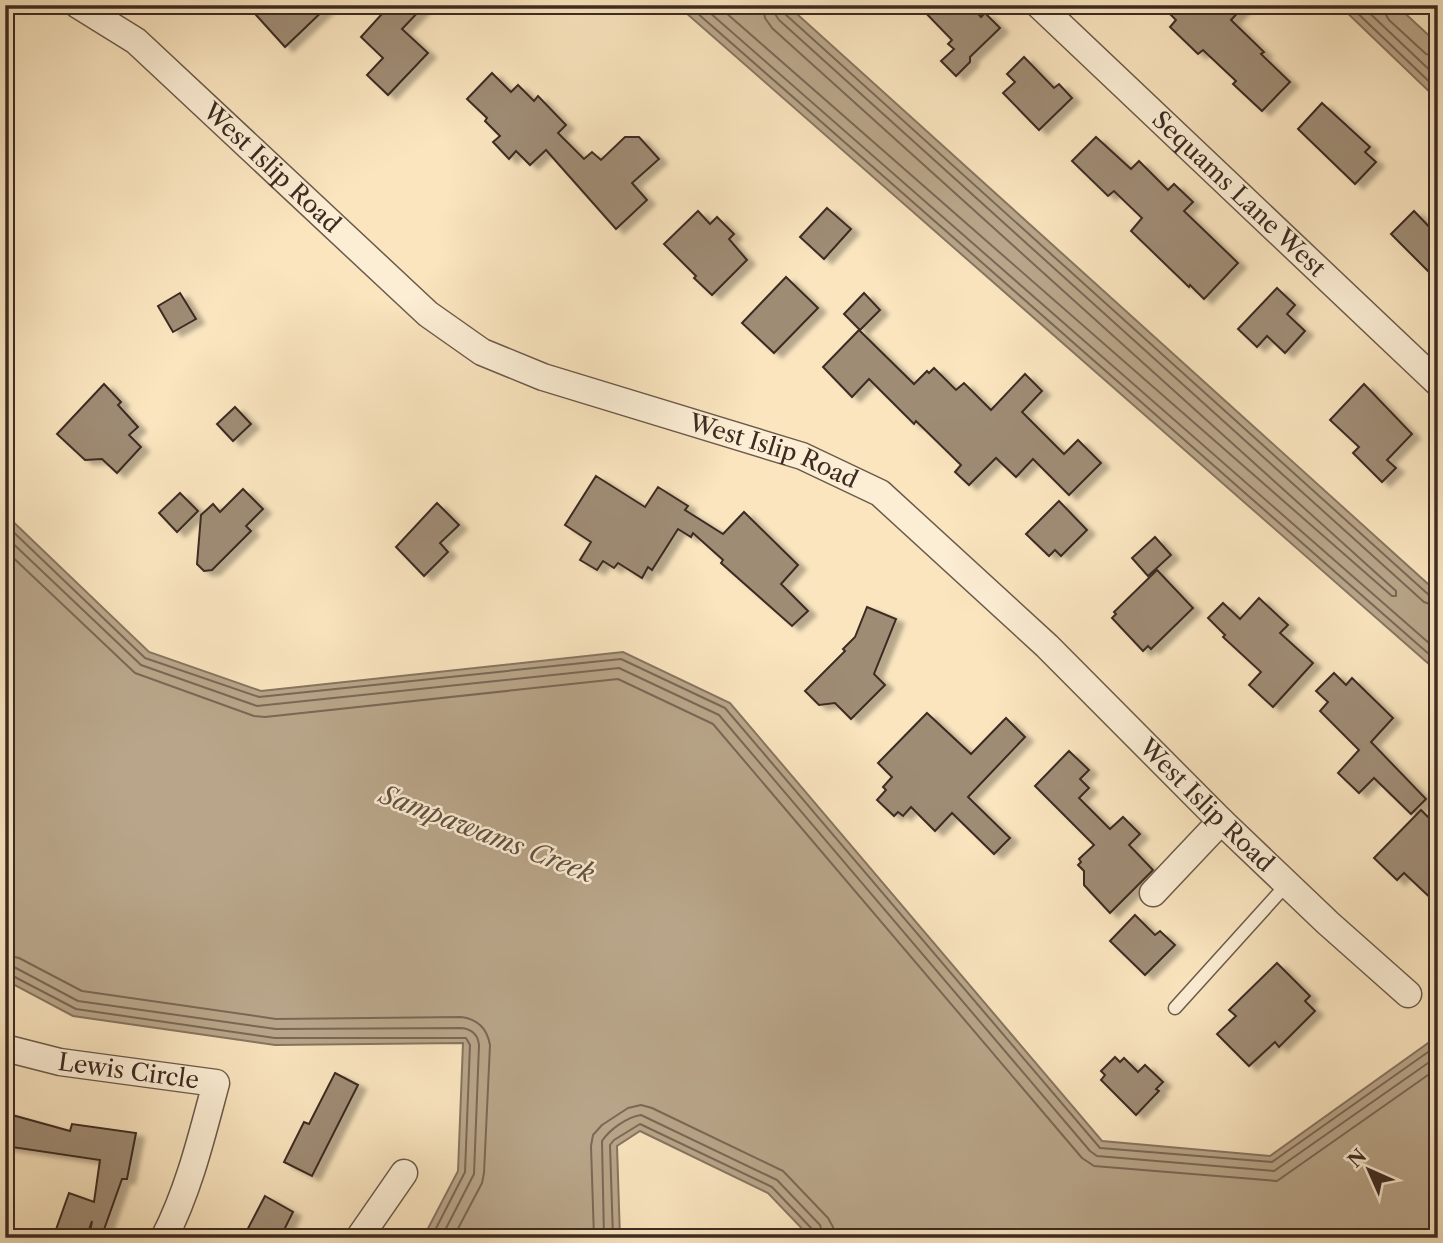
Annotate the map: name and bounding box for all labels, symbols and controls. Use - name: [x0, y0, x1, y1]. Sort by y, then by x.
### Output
- street label: West Islip Road: [197, 96, 347, 239]
- street label: Sequams Lane West: [1146, 105, 1332, 283]
- street label: West Islip Road: [685, 407, 863, 494]
- street label: West Islip Road: [1133, 732, 1280, 878]
- water label: Sampawams Creek: [373, 778, 599, 890]
- street label: Lewis Circle: [57, 1047, 201, 1095]
- north arrow: [1334, 1134, 1404, 1204]
- text: N: [1343, 1144, 1371, 1172]

